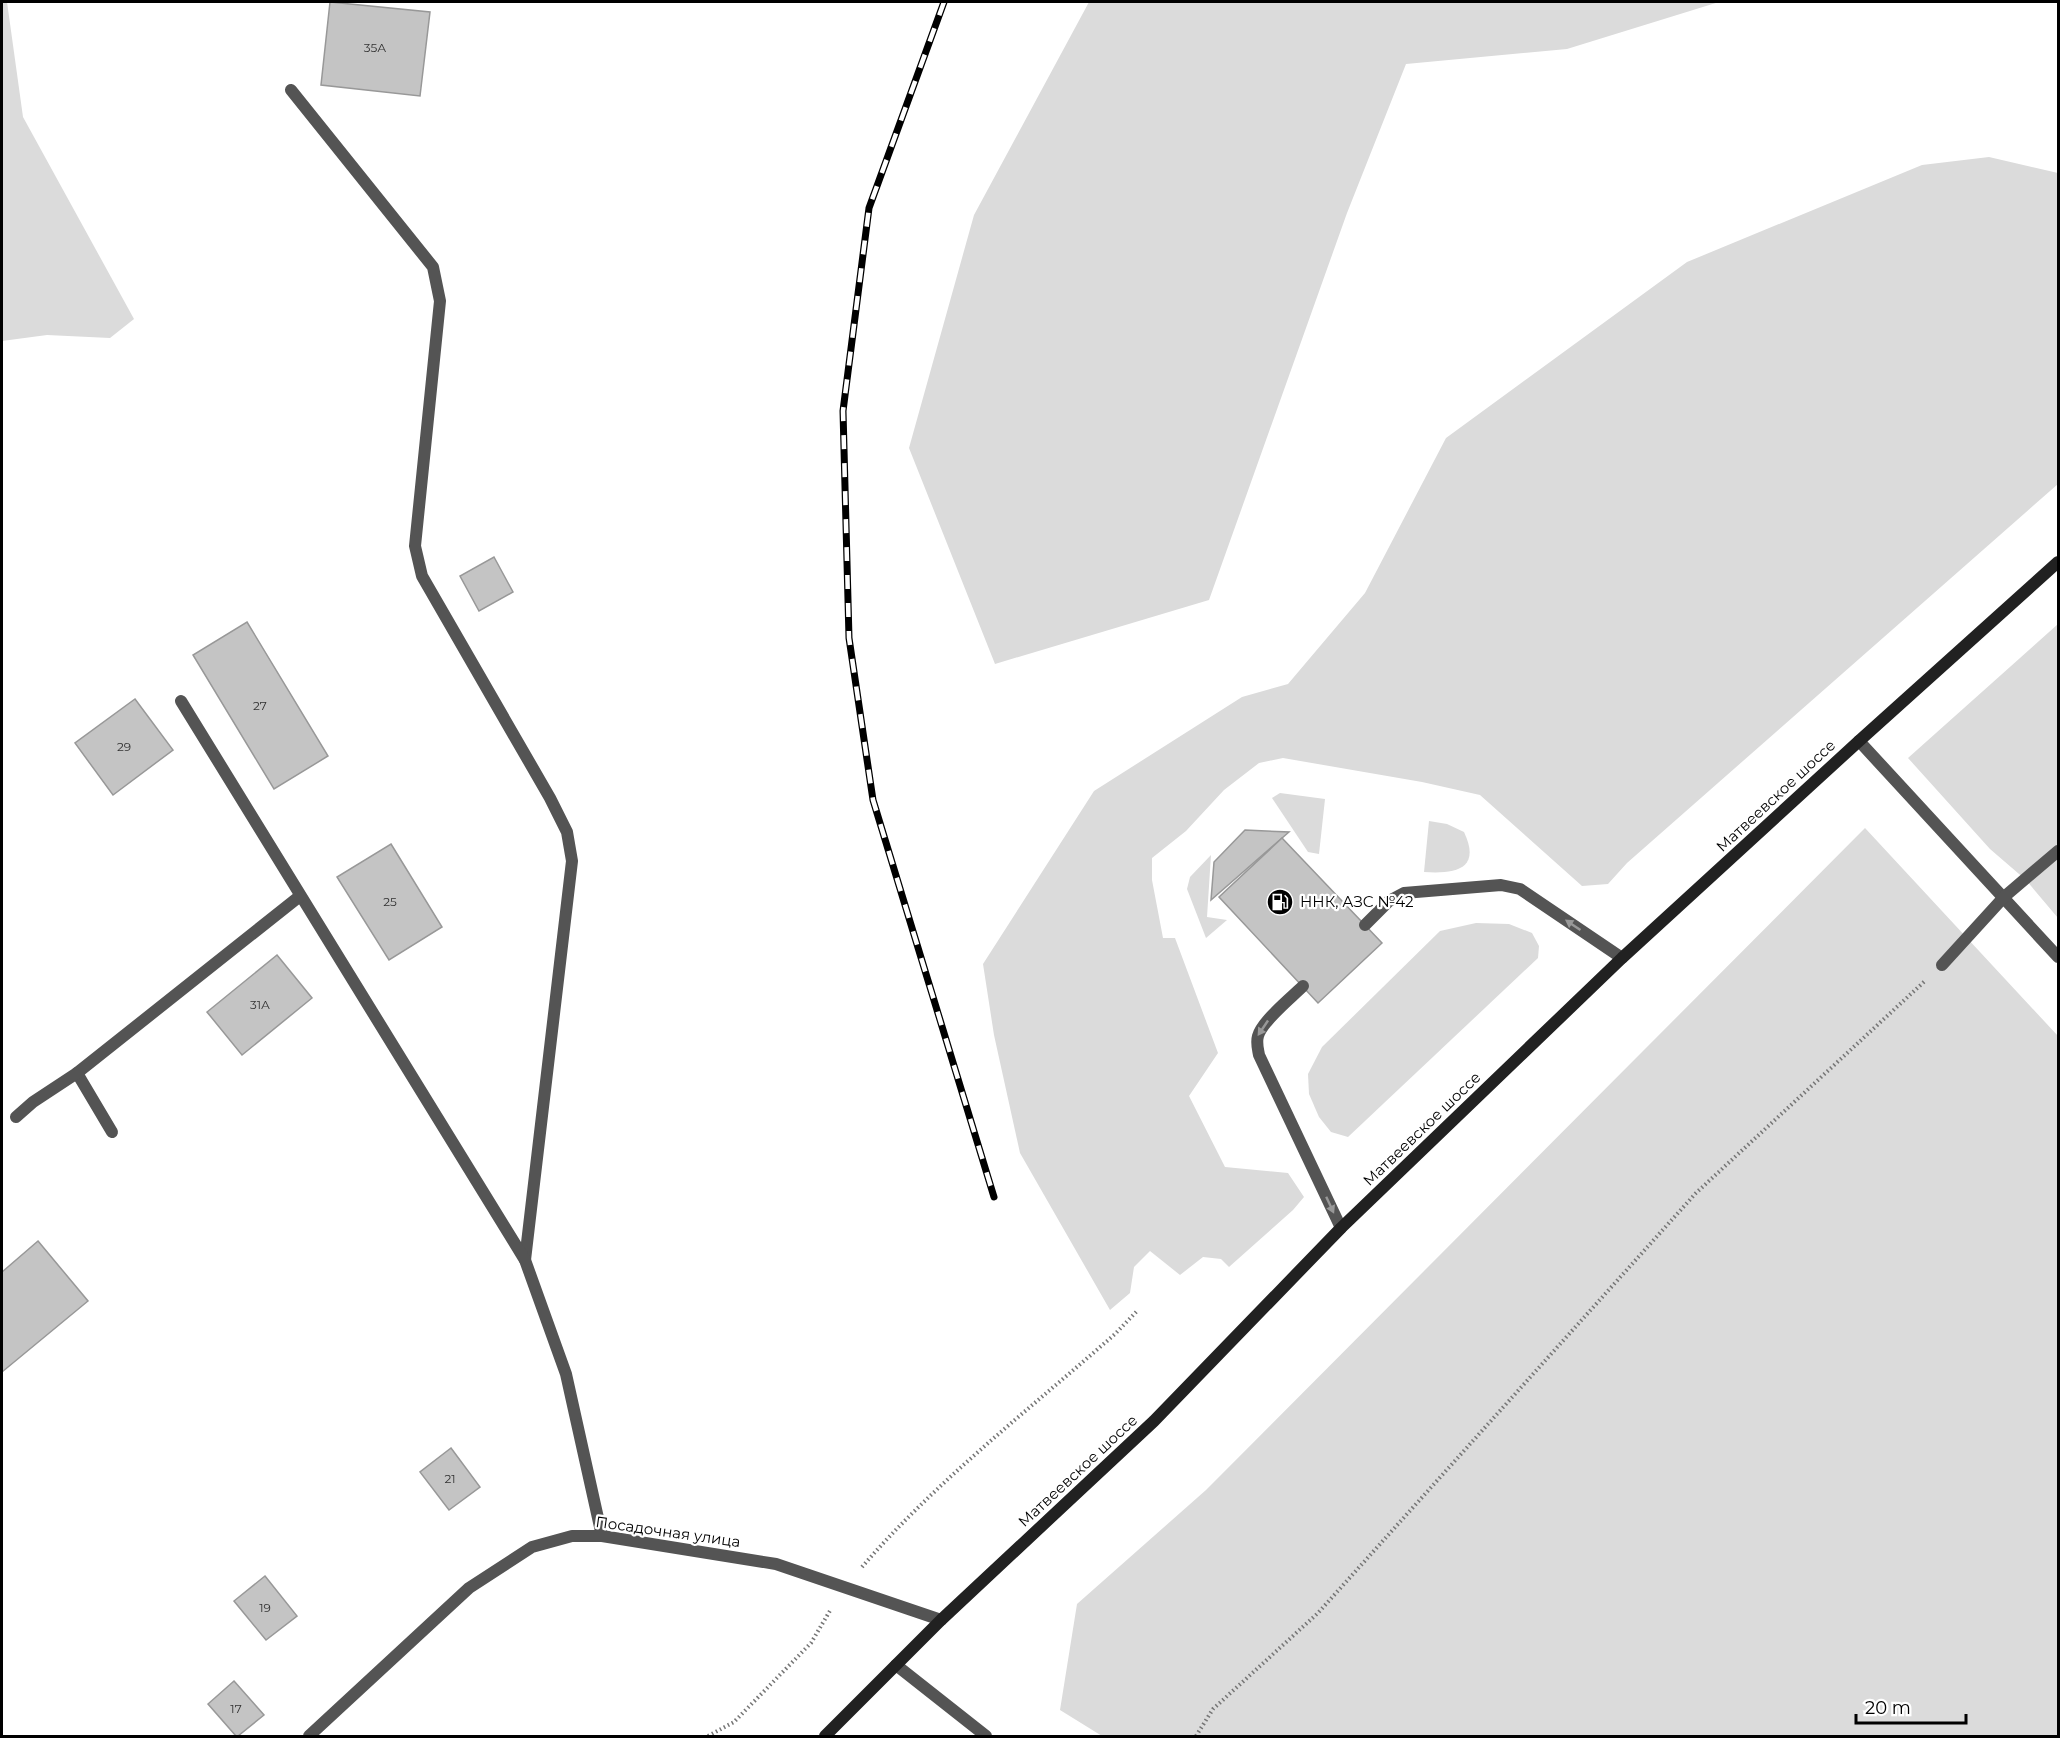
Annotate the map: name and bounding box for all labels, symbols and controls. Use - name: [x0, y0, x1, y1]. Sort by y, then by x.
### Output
- house number: 35А: [364, 40, 386, 55]
- house number: 27: [253, 698, 267, 713]
- street label: Матвеевское шоссе: [1712, 735, 1839, 856]
- house number: 29: [117, 739, 131, 754]
- fuel station icon: ННК, АЗС №42: [1265, 887, 1295, 917]
- place label: ННК, АЗС №42: [1300, 892, 1414, 911]
- house number: 25: [383, 894, 397, 909]
- one-way arrow: [1565, 920, 1582, 931]
- house number: 31А: [250, 997, 270, 1012]
- one-way arrow: [1258, 1020, 1269, 1037]
- street label: Матвеевское шоссе: [1359, 1068, 1484, 1190]
- one-way arrow: [1326, 1197, 1335, 1214]
- street label: Матвеевское шоссе: [1014, 1410, 1141, 1531]
- house number: 21: [444, 1471, 456, 1486]
- street label: Посадочная улица: [594, 1512, 742, 1551]
- house number: 19: [259, 1600, 271, 1615]
- scale bar: [1856, 1687, 1966, 1725]
- text: 20 m: [1865, 1697, 1911, 1719]
- house number: 17: [230, 1701, 242, 1716]

